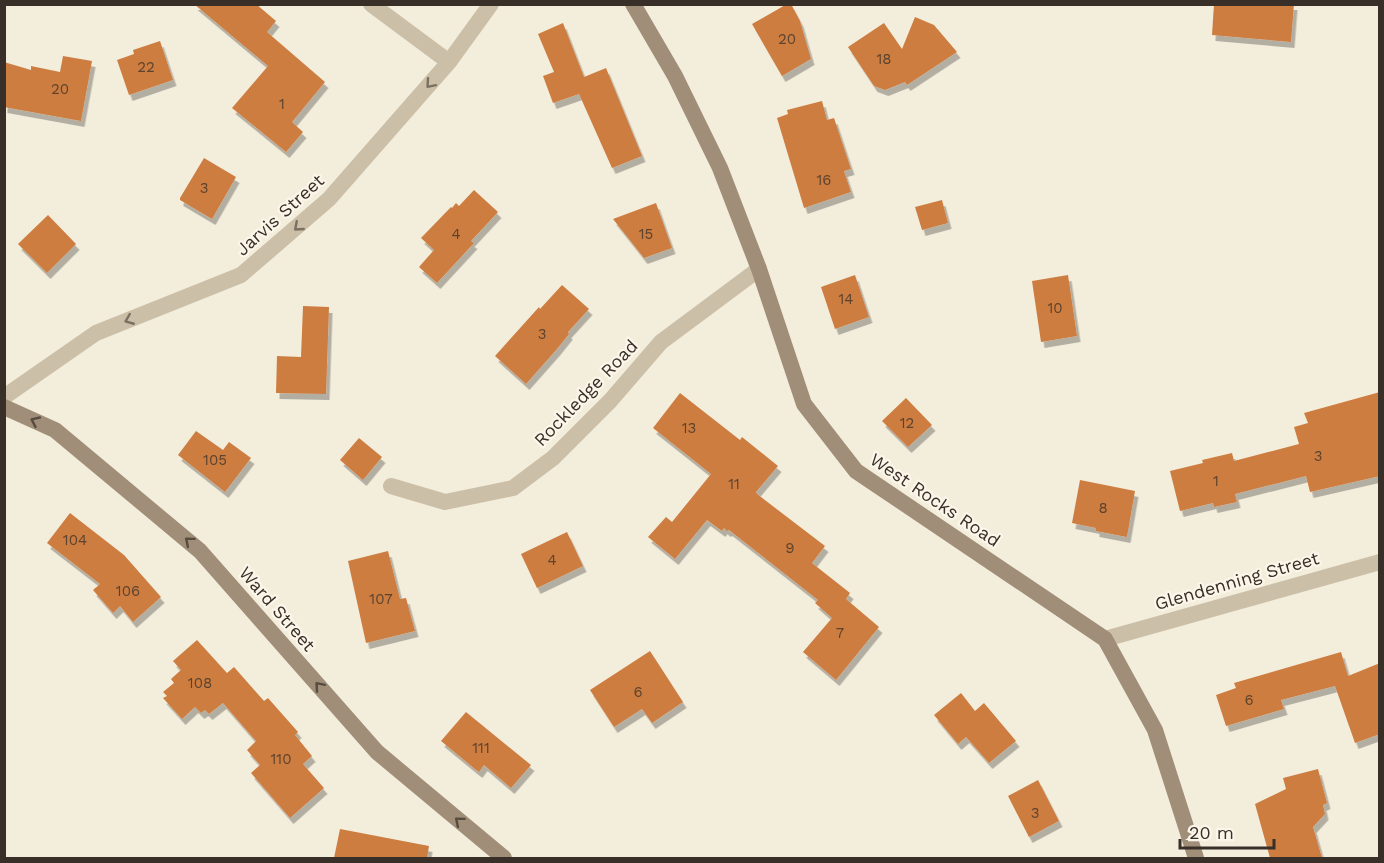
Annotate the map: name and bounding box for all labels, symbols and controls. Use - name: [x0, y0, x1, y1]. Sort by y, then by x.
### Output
- house number: 20: [778, 30, 796, 48]
- house number: 18: [876, 50, 892, 68]
- house number: 22: [137, 58, 155, 76]
- one-way arrow: [426, 77, 437, 88]
- house number: 20: [51, 80, 69, 98]
- house number: 1: [279, 95, 285, 113]
- street label: Jarvis Street: [231, 169, 328, 260]
- house number: 16: [817, 171, 831, 189]
- house number: 3: [200, 179, 208, 197]
- one-way arrow: [294, 220, 305, 231]
- house number: 4: [451, 225, 461, 243]
- house number: 15: [639, 225, 653, 243]
- house number: 14: [838, 290, 854, 308]
- house number: 10: [1047, 299, 1063, 317]
- one-way arrow: [125, 313, 136, 325]
- house number: 3: [538, 325, 546, 343]
- street label: Rockledge Road: [529, 335, 642, 450]
- house number: 12: [900, 414, 914, 432]
- one-way arrow: [31, 417, 42, 429]
- house number: 13: [682, 419, 696, 437]
- house number: 3: [1314, 447, 1322, 465]
- street label: West Rocks Road: [866, 448, 1004, 551]
- house number: 105: [203, 451, 227, 469]
- house number: 1: [1213, 472, 1219, 490]
- house number: 11: [728, 475, 740, 493]
- house number: 8: [1098, 499, 1108, 517]
- house number: 104: [63, 531, 87, 549]
- one-way arrow: [184, 537, 195, 548]
- house number: 9: [785, 539, 795, 557]
- street label: Glendenning Street: [1152, 547, 1322, 614]
- house number: 4: [547, 551, 557, 569]
- street label: Ward Street: [235, 562, 320, 656]
- house number: 106: [116, 582, 140, 600]
- house number: 107: [369, 590, 393, 608]
- house number: 7: [836, 624, 844, 642]
- house number: 108: [188, 674, 212, 692]
- one-way arrow: [315, 682, 326, 693]
- house number: 6: [633, 683, 643, 701]
- house number: 6: [1244, 691, 1254, 709]
- house number: 111: [472, 739, 490, 757]
- house number: 110: [270, 750, 292, 768]
- house number: 3: [1031, 804, 1039, 822]
- scale bar: [1180, 812, 1274, 850]
- one-way arrow: [455, 817, 466, 828]
- text: 20 m: [1189, 822, 1234, 843]

